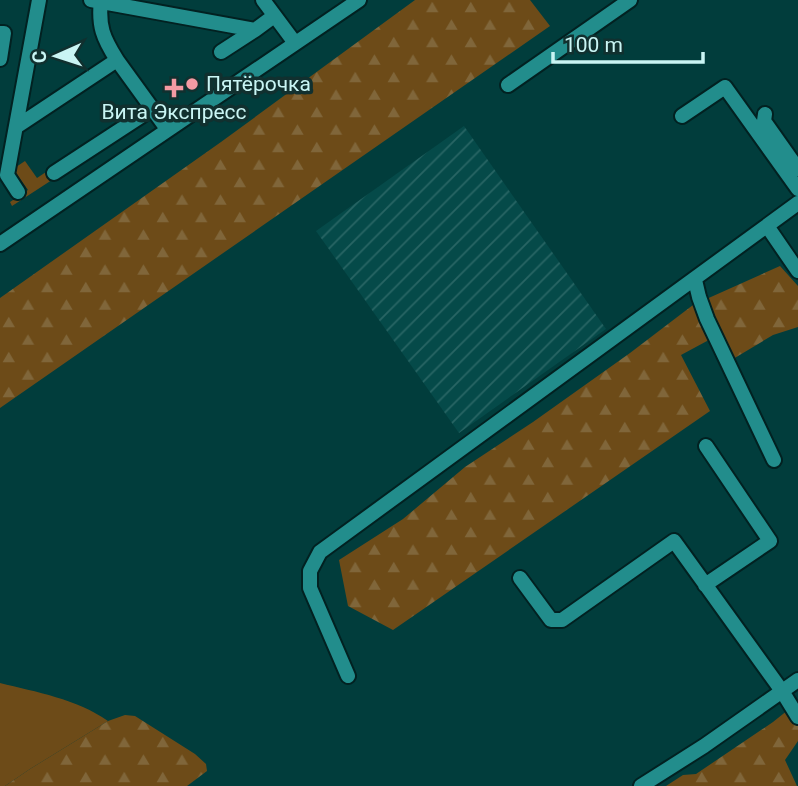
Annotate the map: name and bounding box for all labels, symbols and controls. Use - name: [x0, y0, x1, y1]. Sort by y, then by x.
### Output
- north arrow: [21, 21, 91, 91]
- scale bar: [553, 21, 704, 65]
- text: 100 m: [564, 33, 623, 57]
- text: С: [28, 50, 51, 64]
- place label: Пятёрочка: [206, 72, 311, 96]
- marker: Пятёрочка: [184, 76, 200, 92]
- marker: Вита Экспресс: [166, 80, 182, 96]
- place label: Вита Экспресс: [101, 100, 247, 124]

